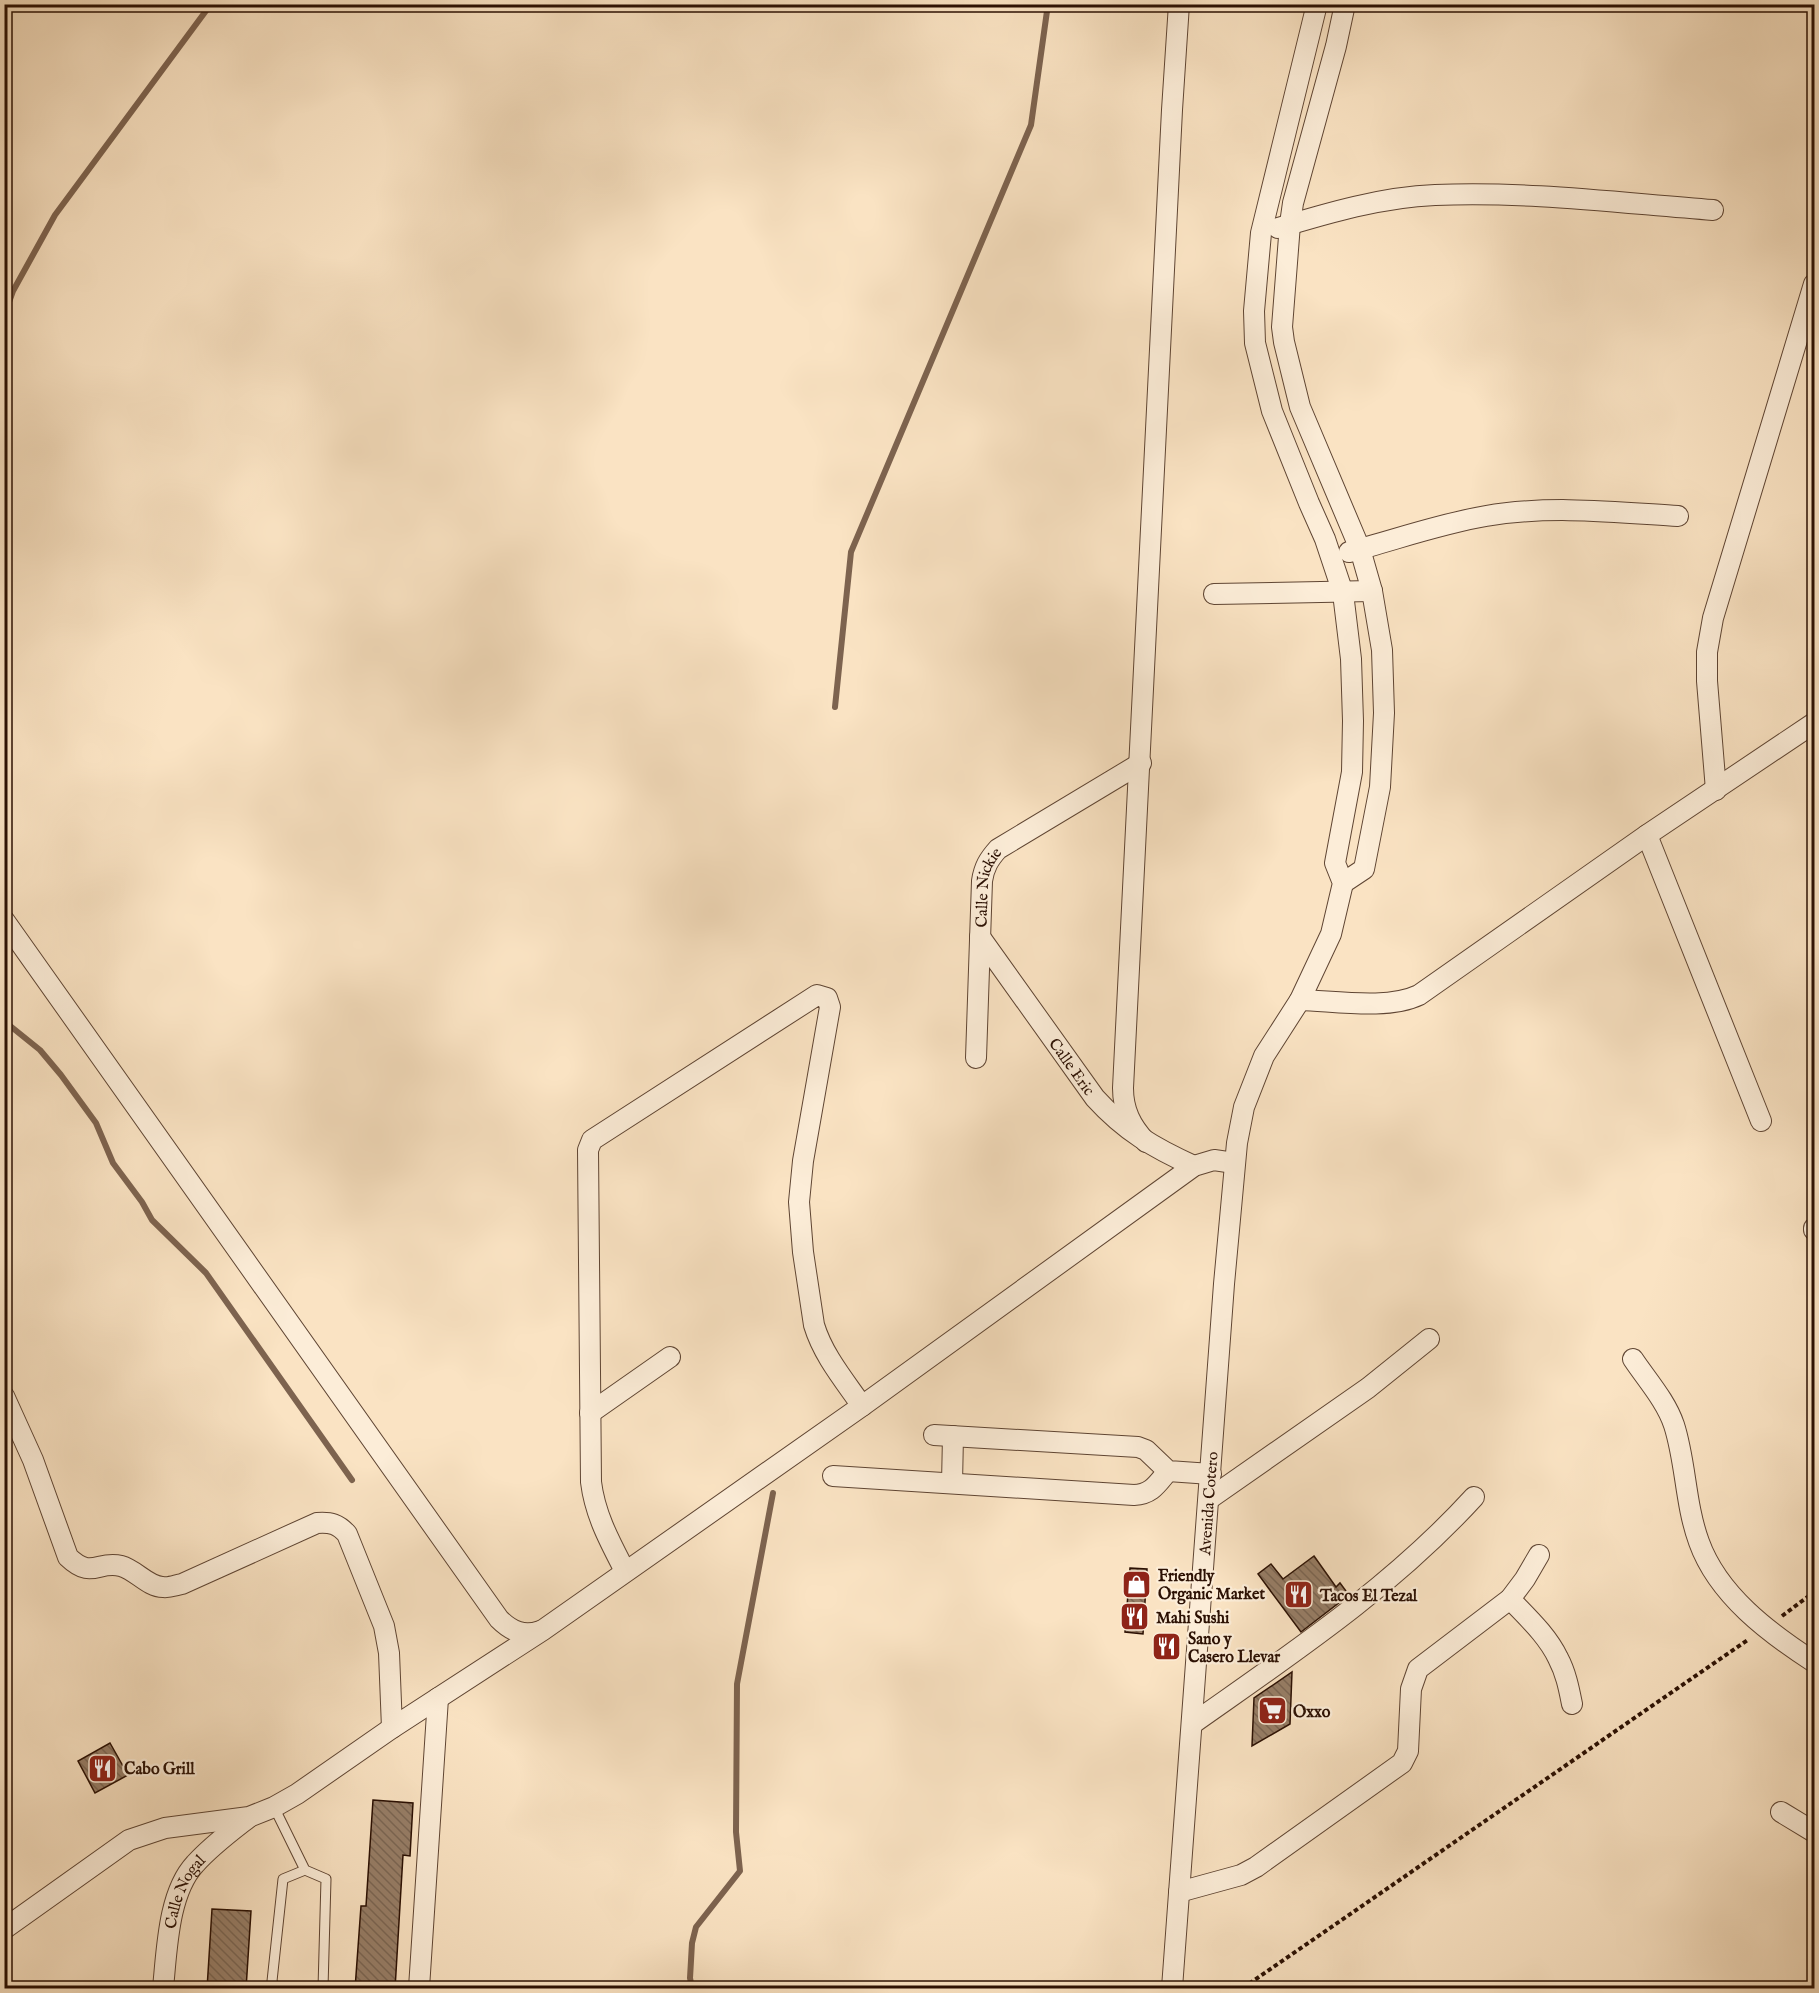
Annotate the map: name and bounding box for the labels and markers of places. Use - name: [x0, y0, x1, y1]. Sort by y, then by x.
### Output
- place label: Friendly Organic Market: [1158, 1567, 1265, 1605]
- shop icon: Friendly Organic Market: [1121, 1568, 1153, 1600]
- restaurant icon: Tacos El Tezal: [1283, 1579, 1315, 1611]
- place label: Tacos El Tezal: [1319, 1587, 1418, 1607]
- restaurant icon: Mahi Sushi: [1119, 1601, 1151, 1633]
- place label: Mahi Sushi: [1156, 1609, 1230, 1629]
- place label: Sano y Casero Llevar: [1188, 1630, 1280, 1668]
- restaurant icon: Sano y Casero Llevar: [1151, 1631, 1183, 1663]
- supermarket icon: Oxxo: [1256, 1695, 1288, 1727]
- place label: Oxxo: [1293, 1703, 1331, 1723]
- restaurant icon: Cabo Grill: [87, 1752, 119, 1784]
- place label: Cabo Grill: [124, 1760, 195, 1780]

